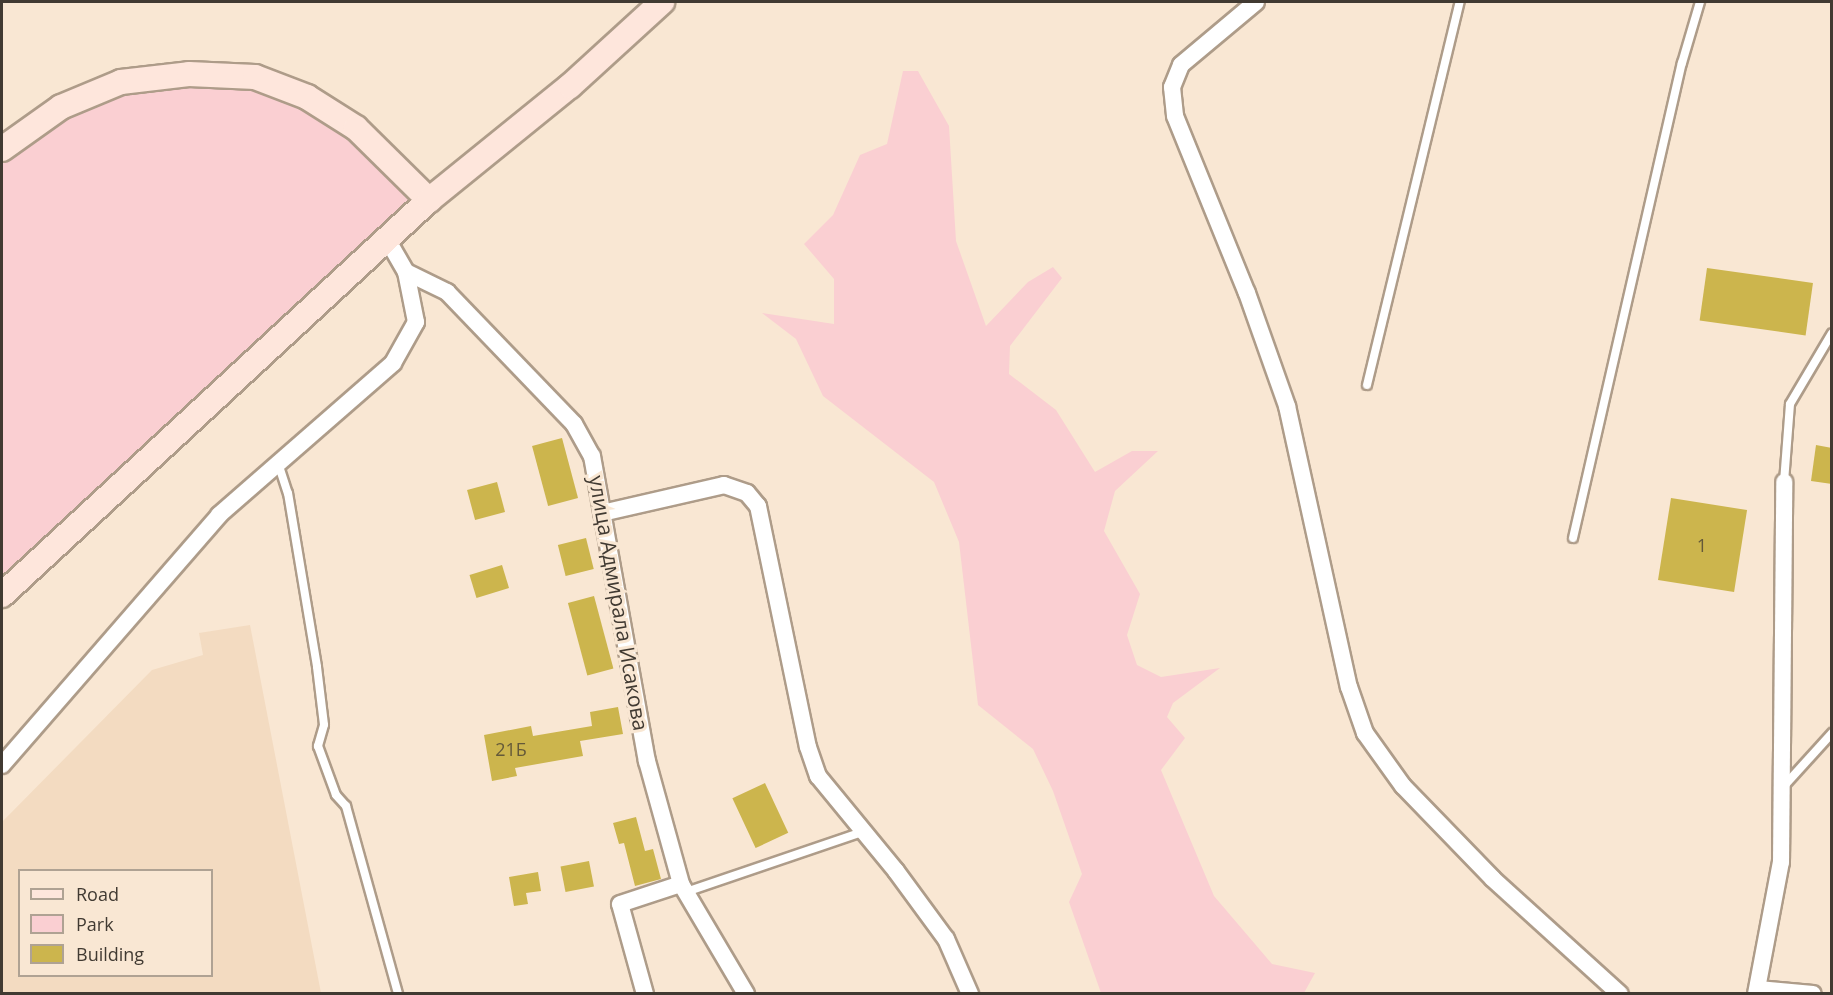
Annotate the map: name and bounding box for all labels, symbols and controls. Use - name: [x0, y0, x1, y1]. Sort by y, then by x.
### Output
- street label: улица Адмирала Исакова: [584, 473, 654, 733]
- house number: 1: [1697, 534, 1707, 556]
- house number: 21Б: [495, 738, 527, 760]
- legend: [18, 869, 213, 977]
- text: Road: [76, 882, 119, 906]
- text: Park: [76, 912, 114, 936]
- text: Building: [76, 942, 144, 966]

